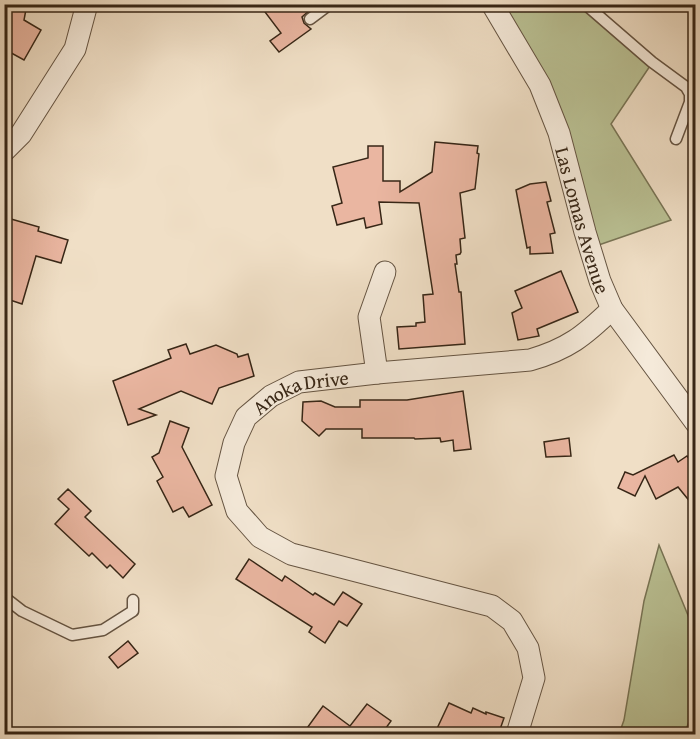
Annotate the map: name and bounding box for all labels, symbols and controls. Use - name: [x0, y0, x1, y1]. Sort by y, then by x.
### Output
- street label: Las Lomas Avenue: [549, 143, 618, 298]
- street label: Anoka Drive: [245, 362, 350, 421]

